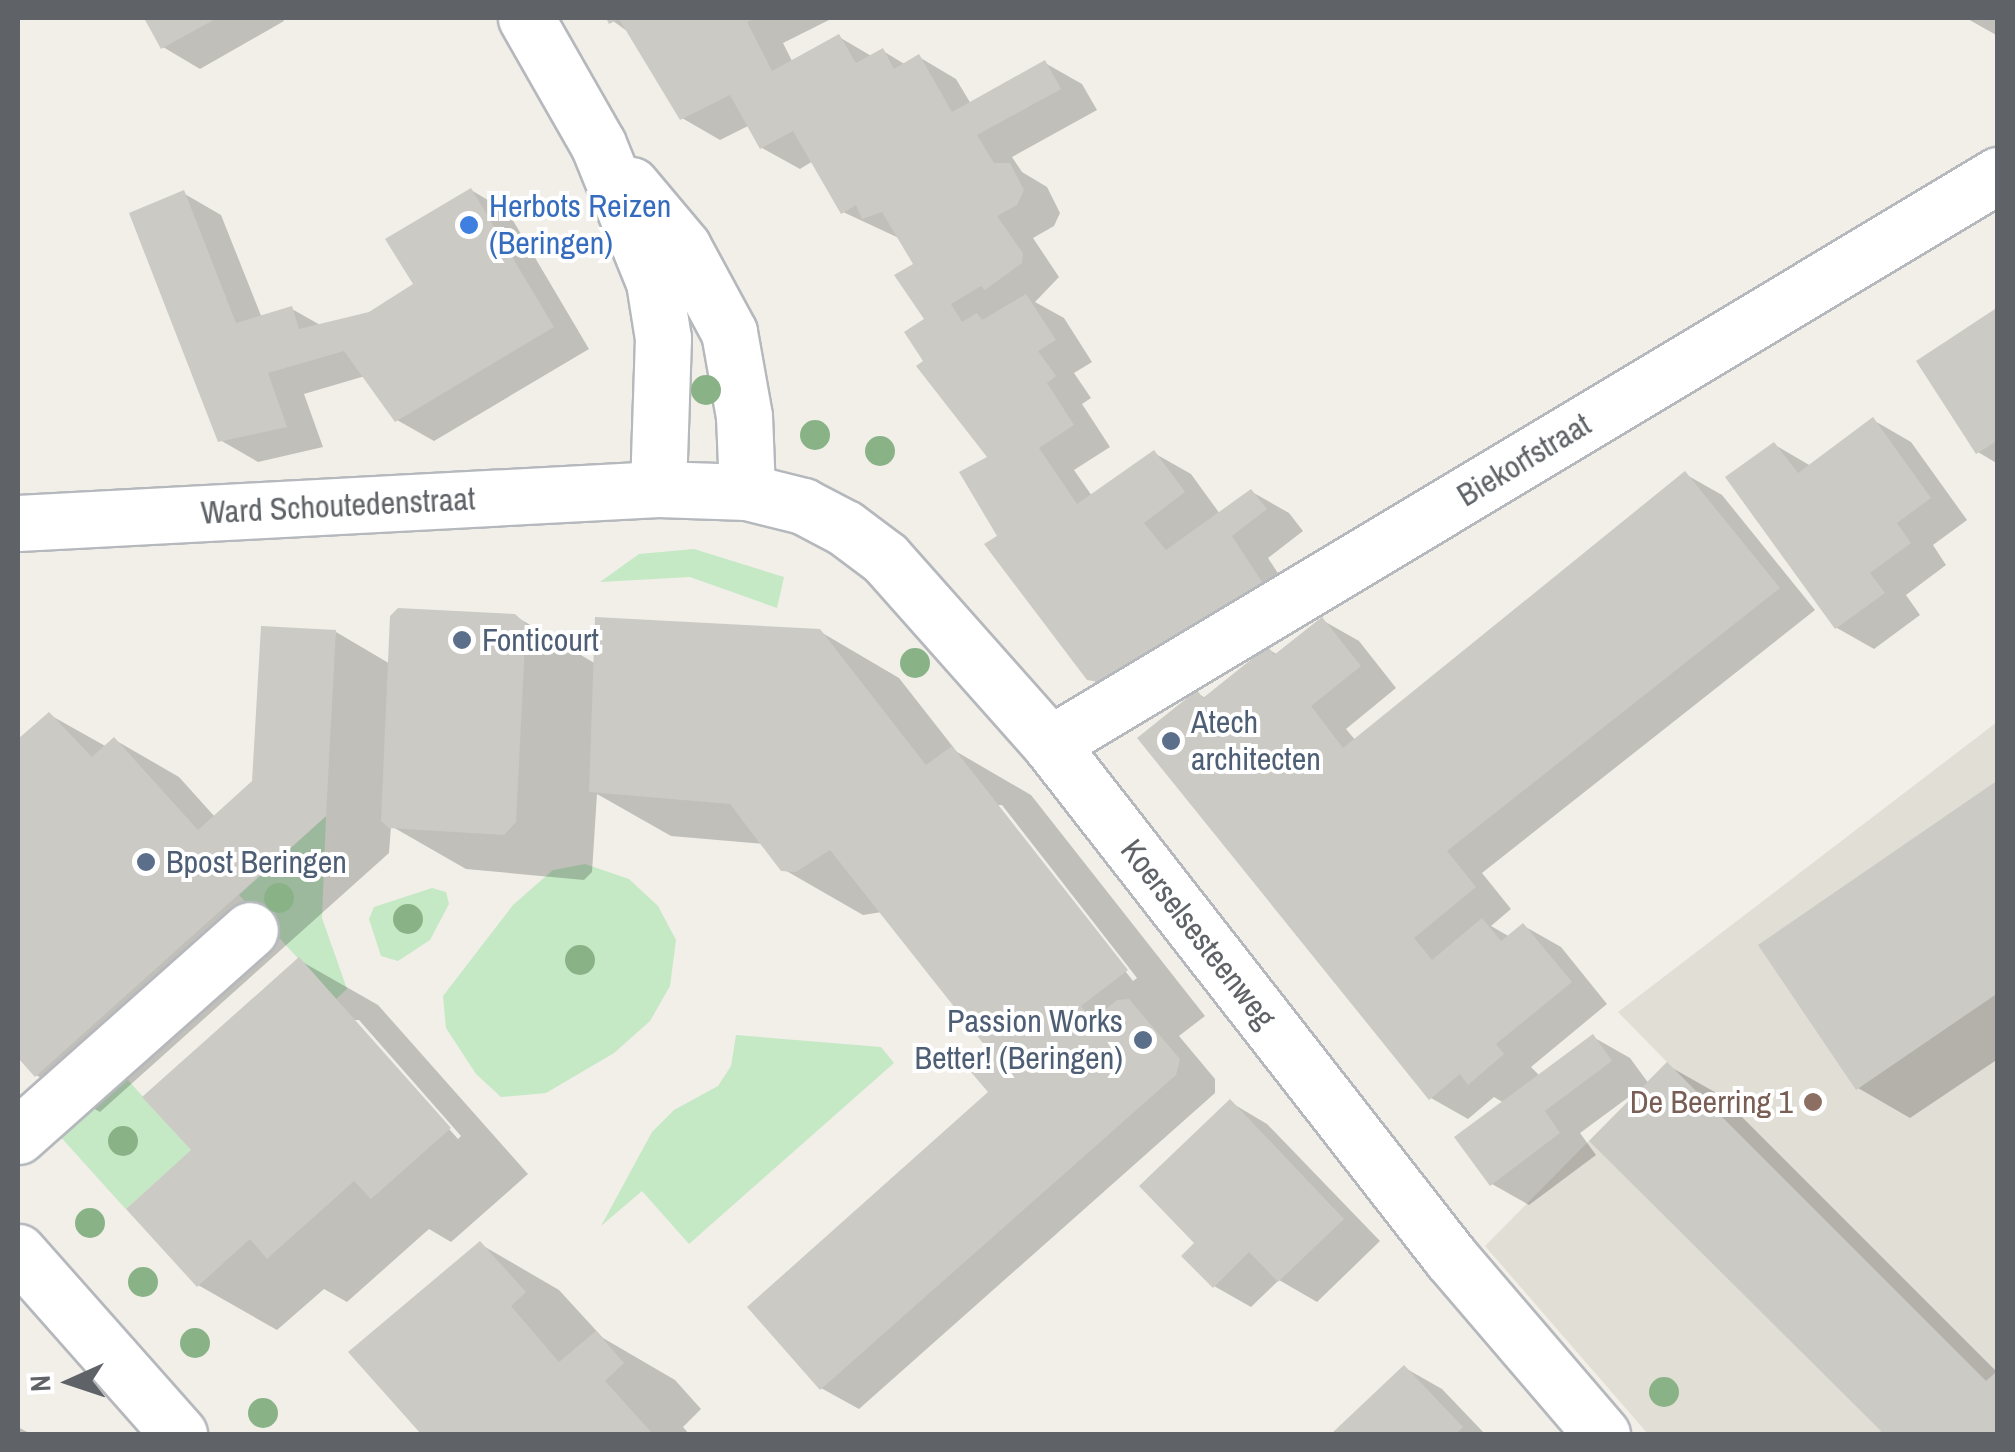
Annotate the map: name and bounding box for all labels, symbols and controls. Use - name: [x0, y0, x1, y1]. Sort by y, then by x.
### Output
- place label: Herbots Reizen (Beringen): [489, 188, 671, 263]
- marker: Herbots Reizen (Beringen): [458, 214, 480, 236]
- street label: Biekorfstraat: [1450, 405, 1598, 515]
- street label: Ward Schoutedenstraat: [200, 480, 476, 532]
- place label: Fonticourt: [482, 621, 599, 659]
- marker: Fonticourt: [451, 629, 473, 651]
- place label: Atech architecten: [1191, 704, 1321, 779]
- marker: Atech architecten: [1160, 730, 1182, 752]
- street label: Koerselsesteenweg: [1112, 832, 1284, 1036]
- place label: Bpost Beringen: [166, 843, 347, 881]
- marker: Bpost Beringen: [135, 851, 157, 873]
- place label: Passion Works Better! (Beringen): [914, 1003, 1123, 1078]
- marker: Passion Works Better! (Beringen): [1132, 1029, 1154, 1051]
- place label: De Beerring 1: [1630, 1083, 1793, 1121]
- marker: De Beerring 1: [1802, 1091, 1824, 1113]
- north arrow: [20, 1332, 120, 1432]
- text: N: [21, 1374, 59, 1393]

